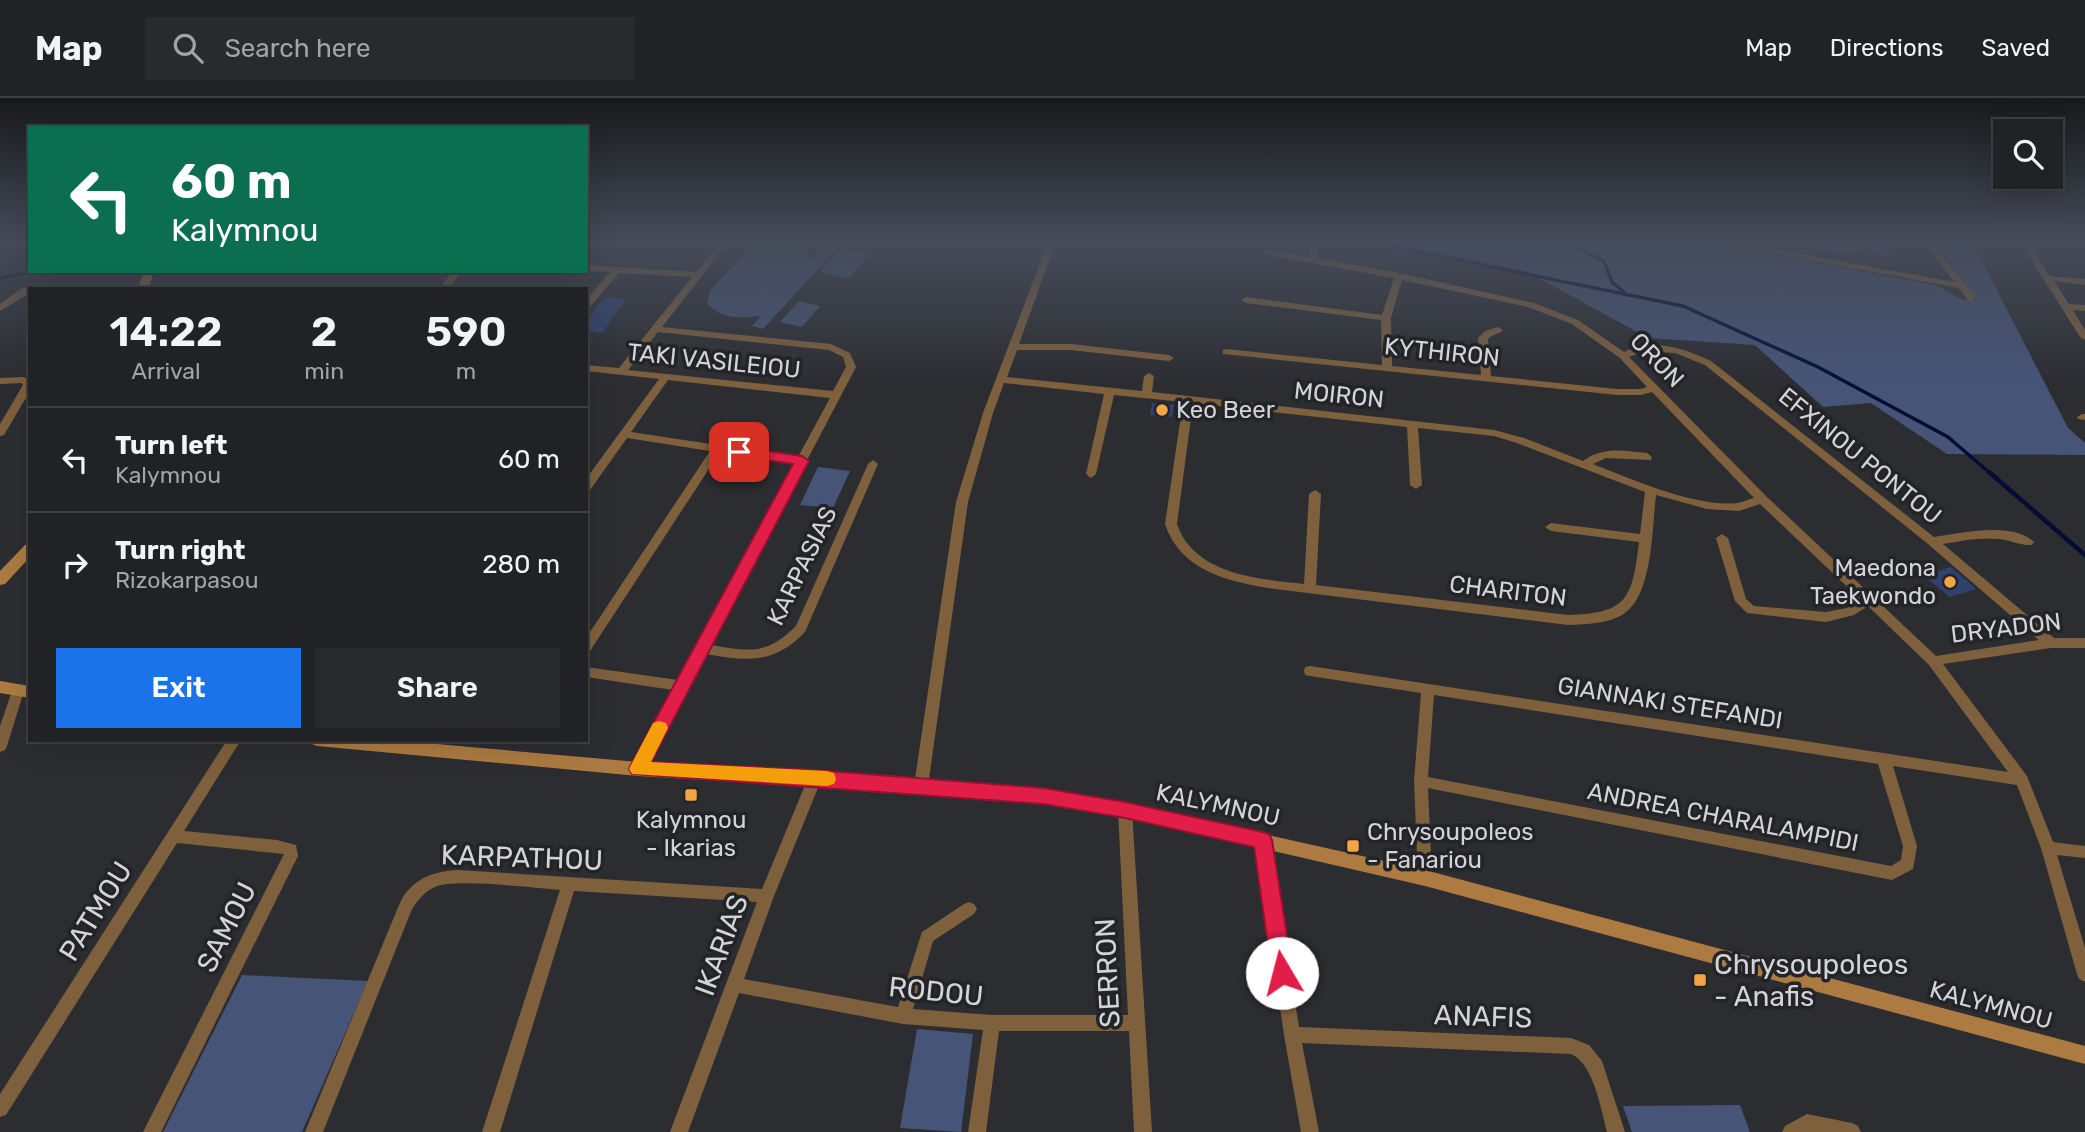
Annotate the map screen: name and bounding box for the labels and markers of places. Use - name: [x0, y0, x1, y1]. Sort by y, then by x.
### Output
- place label: Keo Beer: [1176, 396, 1275, 424]
- marker: Keo Beer: [1154, 402, 1170, 418]
- pin: [709, 422, 769, 482]
- place label: Maedona Taekwondo: [1810, 554, 1936, 610]
- marker: Maedona Taekwondo: [1942, 574, 1958, 590]
- marker: Kalymnou - Ikarias: [683, 787, 699, 803]
- place label: Kalymnou - Ikarias: [636, 806, 746, 862]
- place label: Chrysoupoleos - Fanariou: [1367, 818, 1533, 874]
- marker: Chrysoupoleos - Fanariou: [1345, 838, 1361, 854]
- place label: Chrysoupoleos - Anafis: [1714, 948, 1908, 1013]
- marker: Chrysoupoleos - Anafis: [1692, 972, 1708, 988]

